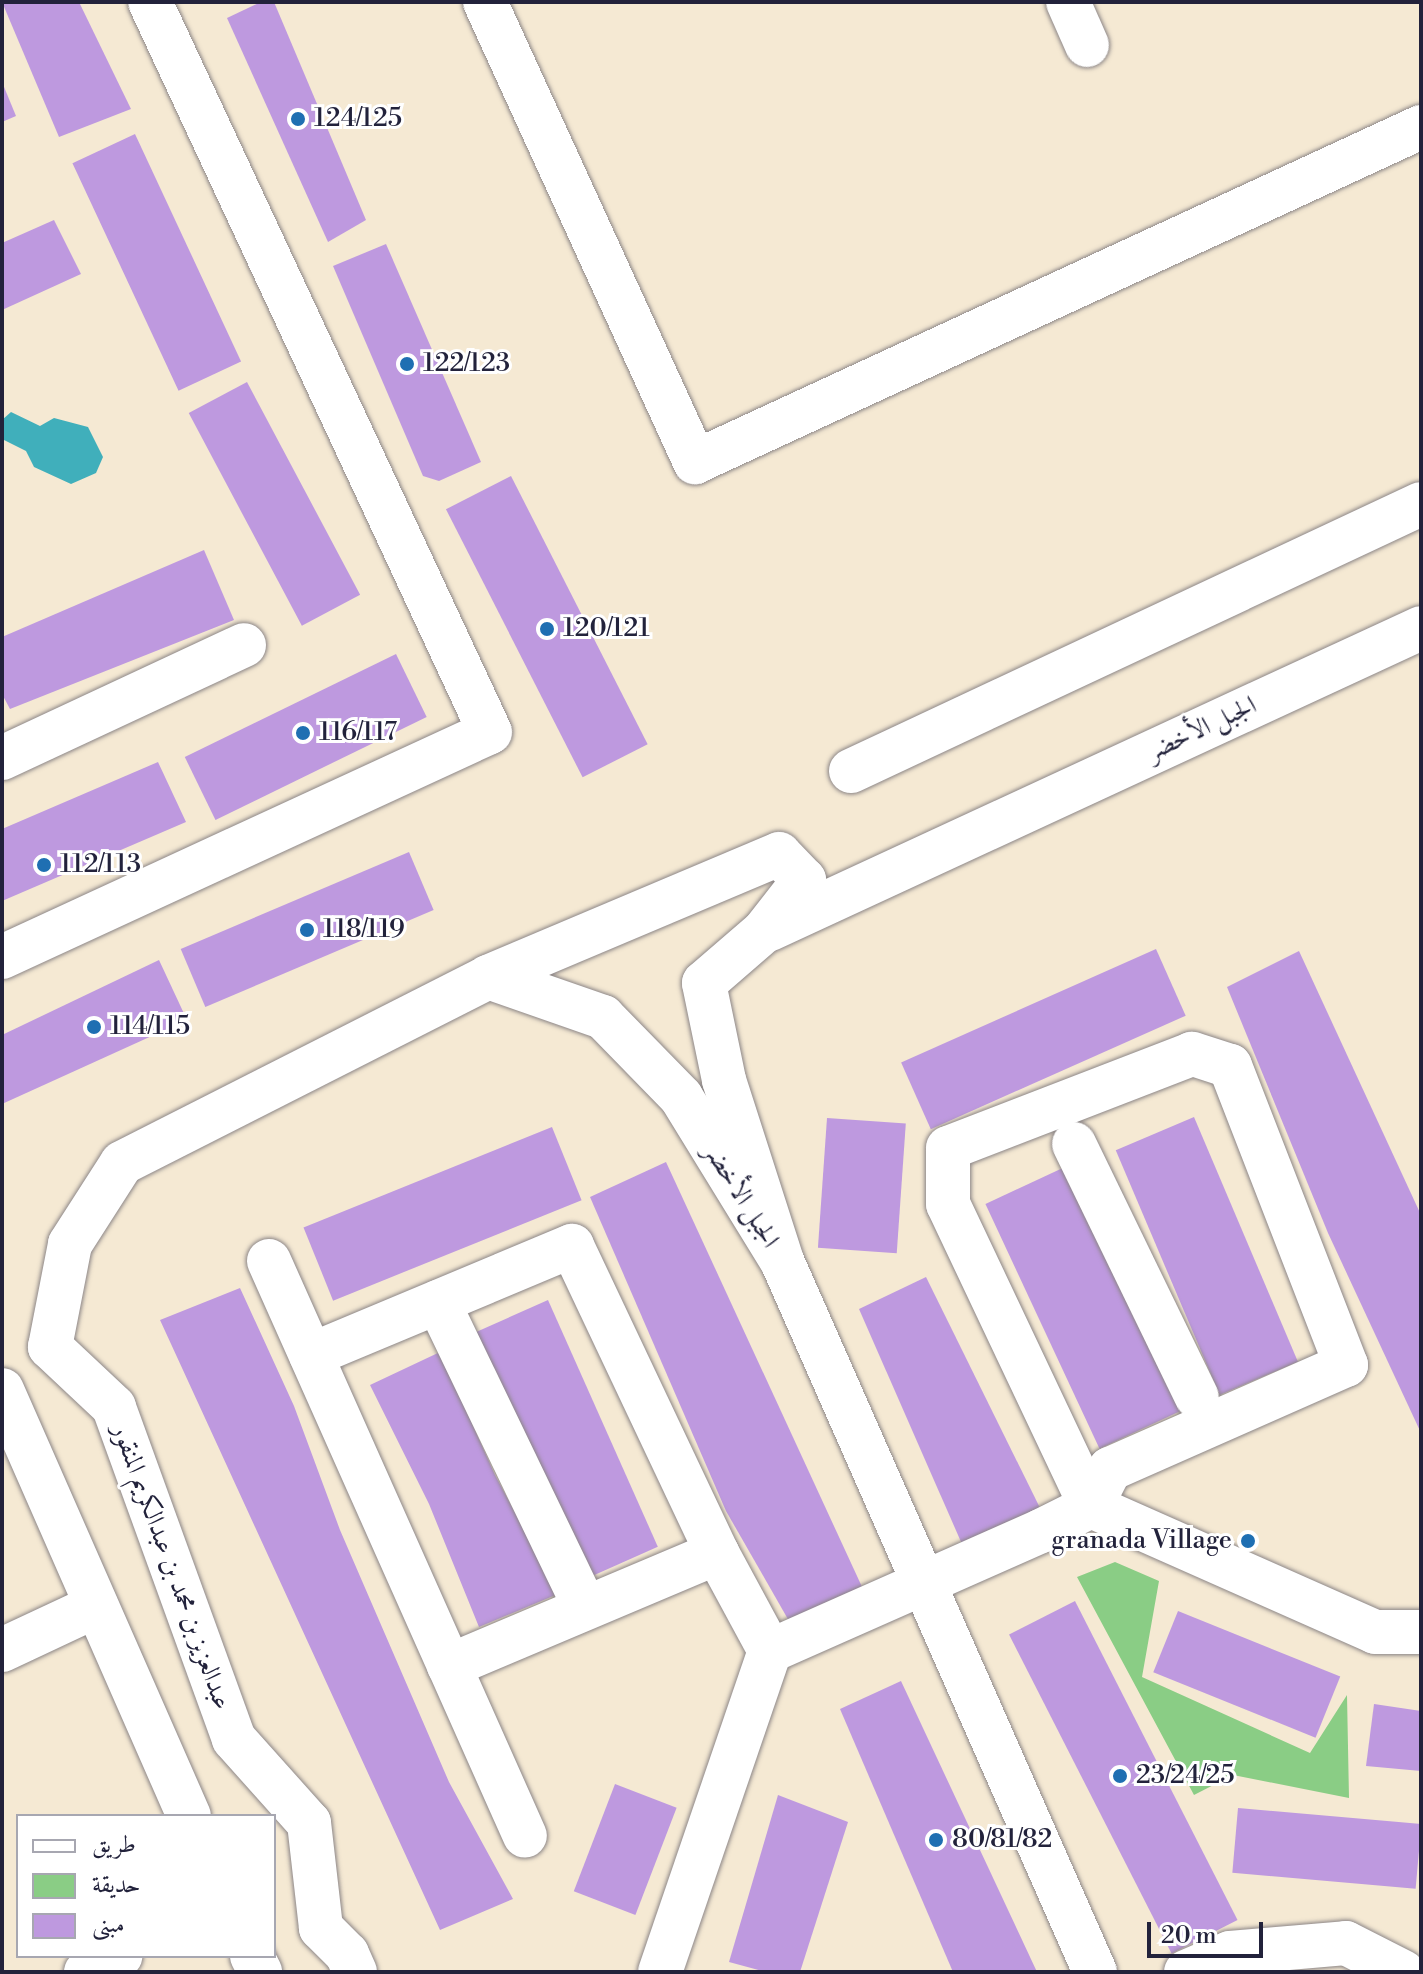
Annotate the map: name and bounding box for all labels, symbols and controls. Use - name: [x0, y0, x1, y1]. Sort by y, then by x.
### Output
- place label: 124/125: [314, 103, 402, 135]
- marker: 124/125: [289, 110, 307, 128]
- place label: 122/123: [423, 348, 510, 380]
- marker: 122/123: [398, 355, 416, 373]
- place label: 120/121: [563, 613, 650, 645]
- marker: 120/121: [538, 620, 556, 638]
- street label: الجبل الأخضر: [1142, 690, 1262, 768]
- place label: 116/117: [319, 717, 397, 749]
- marker: 116/117: [294, 724, 312, 742]
- place label: 112/113: [60, 849, 141, 881]
- marker: 112/113: [35, 856, 53, 874]
- place label: 118/119: [323, 914, 405, 946]
- marker: 118/119: [298, 921, 316, 939]
- place label: 114/115: [110, 1011, 190, 1043]
- marker: 114/115: [85, 1018, 103, 1036]
- street label: الجبل الأخضر: [697, 1138, 785, 1254]
- street label: عبدالعزيز بن محمد بن عبدالكريم المنقور: [105, 1420, 237, 1714]
- place label: granada Village: [1051, 1525, 1232, 1557]
- marker: granada Village: [1239, 1532, 1257, 1550]
- place label: 23/24/25: [1136, 1760, 1235, 1792]
- marker: 23/24/25: [1111, 1767, 1129, 1785]
- legend: [16, 1814, 276, 1958]
- place label: 80/81/82: [952, 1824, 1052, 1856]
- text: طريق: [92, 1830, 136, 1860]
- marker: 80/81/82: [927, 1831, 945, 1849]
- text: حديقة: [92, 1870, 141, 1900]
- scale bar: [1151, 1906, 1267, 1956]
- text: مبنى: [92, 1910, 125, 1940]
- text: 20 m: [1161, 1921, 1217, 1951]

